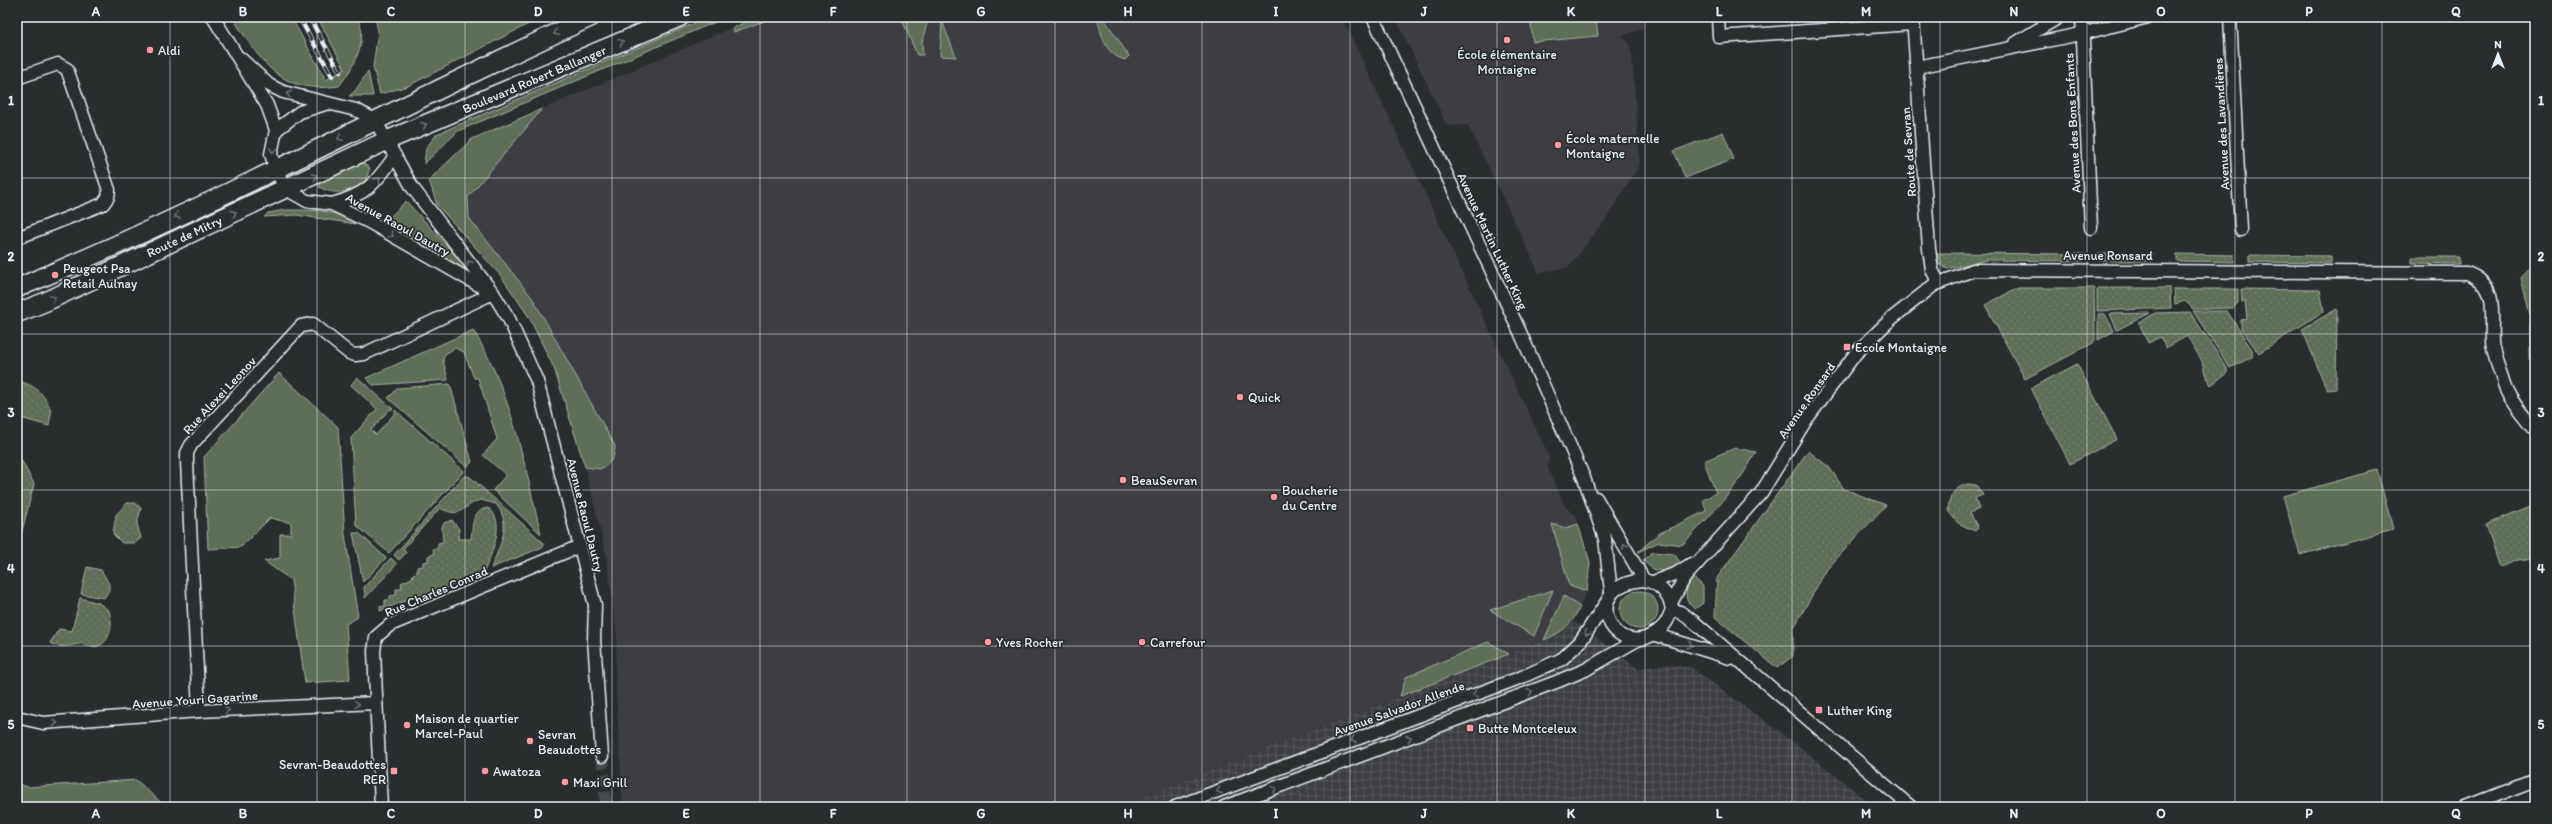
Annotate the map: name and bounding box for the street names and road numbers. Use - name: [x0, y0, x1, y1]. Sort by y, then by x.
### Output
- street label: Boulevard Robert Ballanger: [460, 42, 609, 117]
- street label: Avenue des Bons Enfants: [2061, 52, 2084, 193]
- street label: Avenue des Lavandières: [2211, 57, 2232, 190]
- street label: Route de Sevran: [1898, 106, 1919, 197]
- street label: Avenue Martin Luther King: [1454, 170, 1531, 312]
- street label: Avenue Raoul Dautry: [343, 190, 452, 259]
- street label: Route de Mitry: [144, 212, 224, 260]
- street label: Avenue Ronsard: [2063, 248, 2153, 263]
- street label: Rue Alexei Leonov: [180, 353, 259, 437]
- street label: Avenue Ronsard: [1775, 359, 1838, 441]
- street label: Avenue Raoul Dautry: [564, 457, 607, 574]
- street label: Rue Charles Conrad: [382, 563, 490, 620]
- street label: Avenue Salvador Allende: [1332, 678, 1467, 739]
- street label: Avenue Youri Gagarine: [132, 688, 258, 711]

